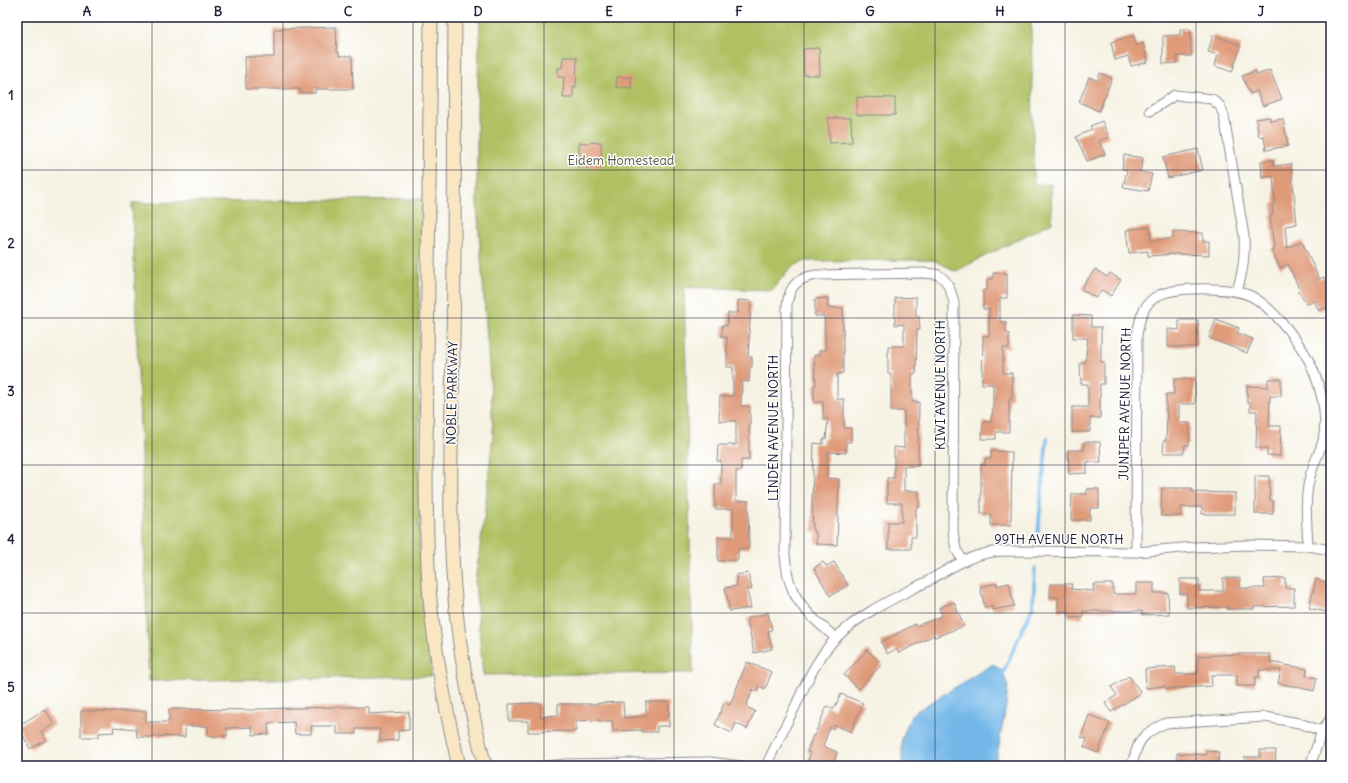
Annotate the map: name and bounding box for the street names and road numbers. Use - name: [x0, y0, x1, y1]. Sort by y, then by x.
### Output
- street label: KIWI AVENUE NORTH: [932, 320, 949, 450]
- street label: JUNIPER AVENUE NORTH: [1115, 328, 1135, 480]
- street label: NOBLE PARKWAY: [443, 341, 461, 445]
- street label: LINDEN AVENUE NORTH: [765, 355, 782, 501]
- street label: 99TH AVENUE NORTH: [994, 531, 1124, 548]

